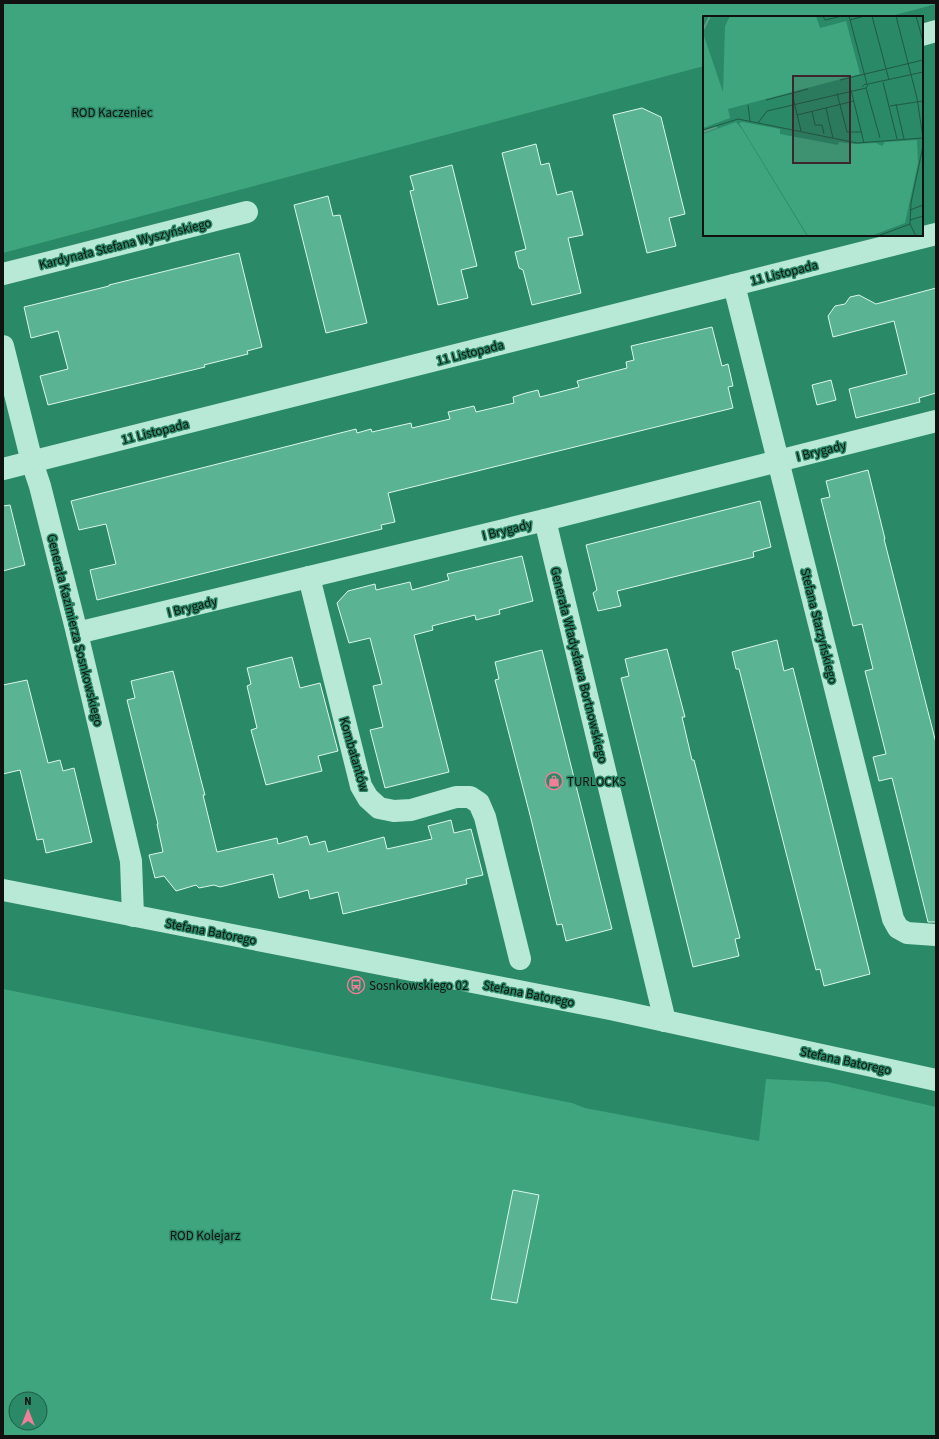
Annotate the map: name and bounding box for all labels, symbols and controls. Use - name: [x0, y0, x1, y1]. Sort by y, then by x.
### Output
- inset map: [703, 16, 923, 236]
- park label: ROD Kaczeniec: [71, 104, 153, 122]
- street label: Kardynała Stefana Wyszyńskiego: [37, 214, 213, 274]
- street label: 11 Listopada: [749, 256, 820, 290]
- street label: 11 Listopada: [435, 336, 506, 370]
- street label: 11 Listopada: [120, 415, 191, 449]
- street label: I Brygady: [794, 436, 848, 466]
- street label: I Brygady: [480, 515, 534, 545]
- street label: Generała Kazimierza Sosnkowskiego: [42, 532, 108, 728]
- street label: Generała Władysława Bortnowskiego: [546, 565, 612, 765]
- street label: Stefana Starzyńskiego: [796, 566, 842, 686]
- street label: I Brygady: [165, 592, 219, 622]
- street label: Kombatantów: [335, 715, 373, 794]
- shop icon: TURLOCKS: [544, 771, 564, 791]
- place label: TURLOCKS: [567, 773, 626, 791]
- street label: Stefana Batorego: [163, 914, 258, 950]
- bus stop icon: Sosnkowskiego 02: [346, 975, 366, 995]
- street label: Stefana Batorego: [481, 976, 576, 1012]
- place label: Sosnkowskiego 02: [369, 977, 468, 995]
- street label: Stefana Batorego: [798, 1043, 893, 1079]
- park label: ROD Kolejarz: [170, 1227, 241, 1245]
- north arrow: [8, 1391, 48, 1431]
- text: N: [24, 1394, 32, 1409]

